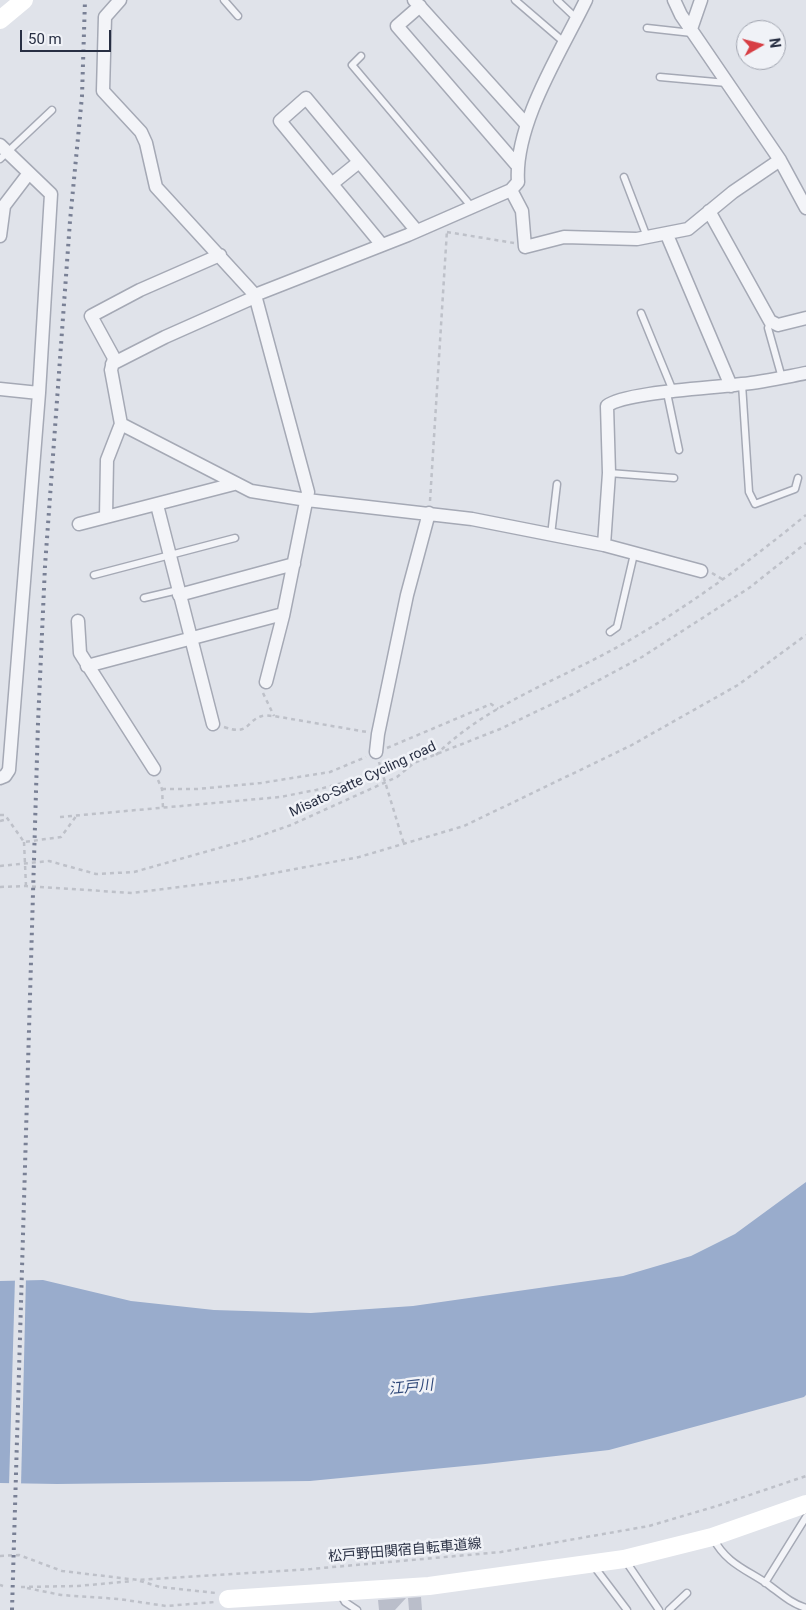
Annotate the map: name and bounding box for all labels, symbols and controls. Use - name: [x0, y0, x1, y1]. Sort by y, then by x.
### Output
- scale bar: [22, 20, 114, 52]
- north arrow: [736, 20, 786, 70]
- text: 50 m: [28, 30, 62, 48]
- text: N: [766, 37, 783, 49]
- street label: Misato-Satte Cycling road: [287, 739, 439, 821]
- water label: 江戸川: [388, 1377, 434, 1399]
- street label: 松戸野田関宿自転車道線: [328, 1536, 482, 1566]

